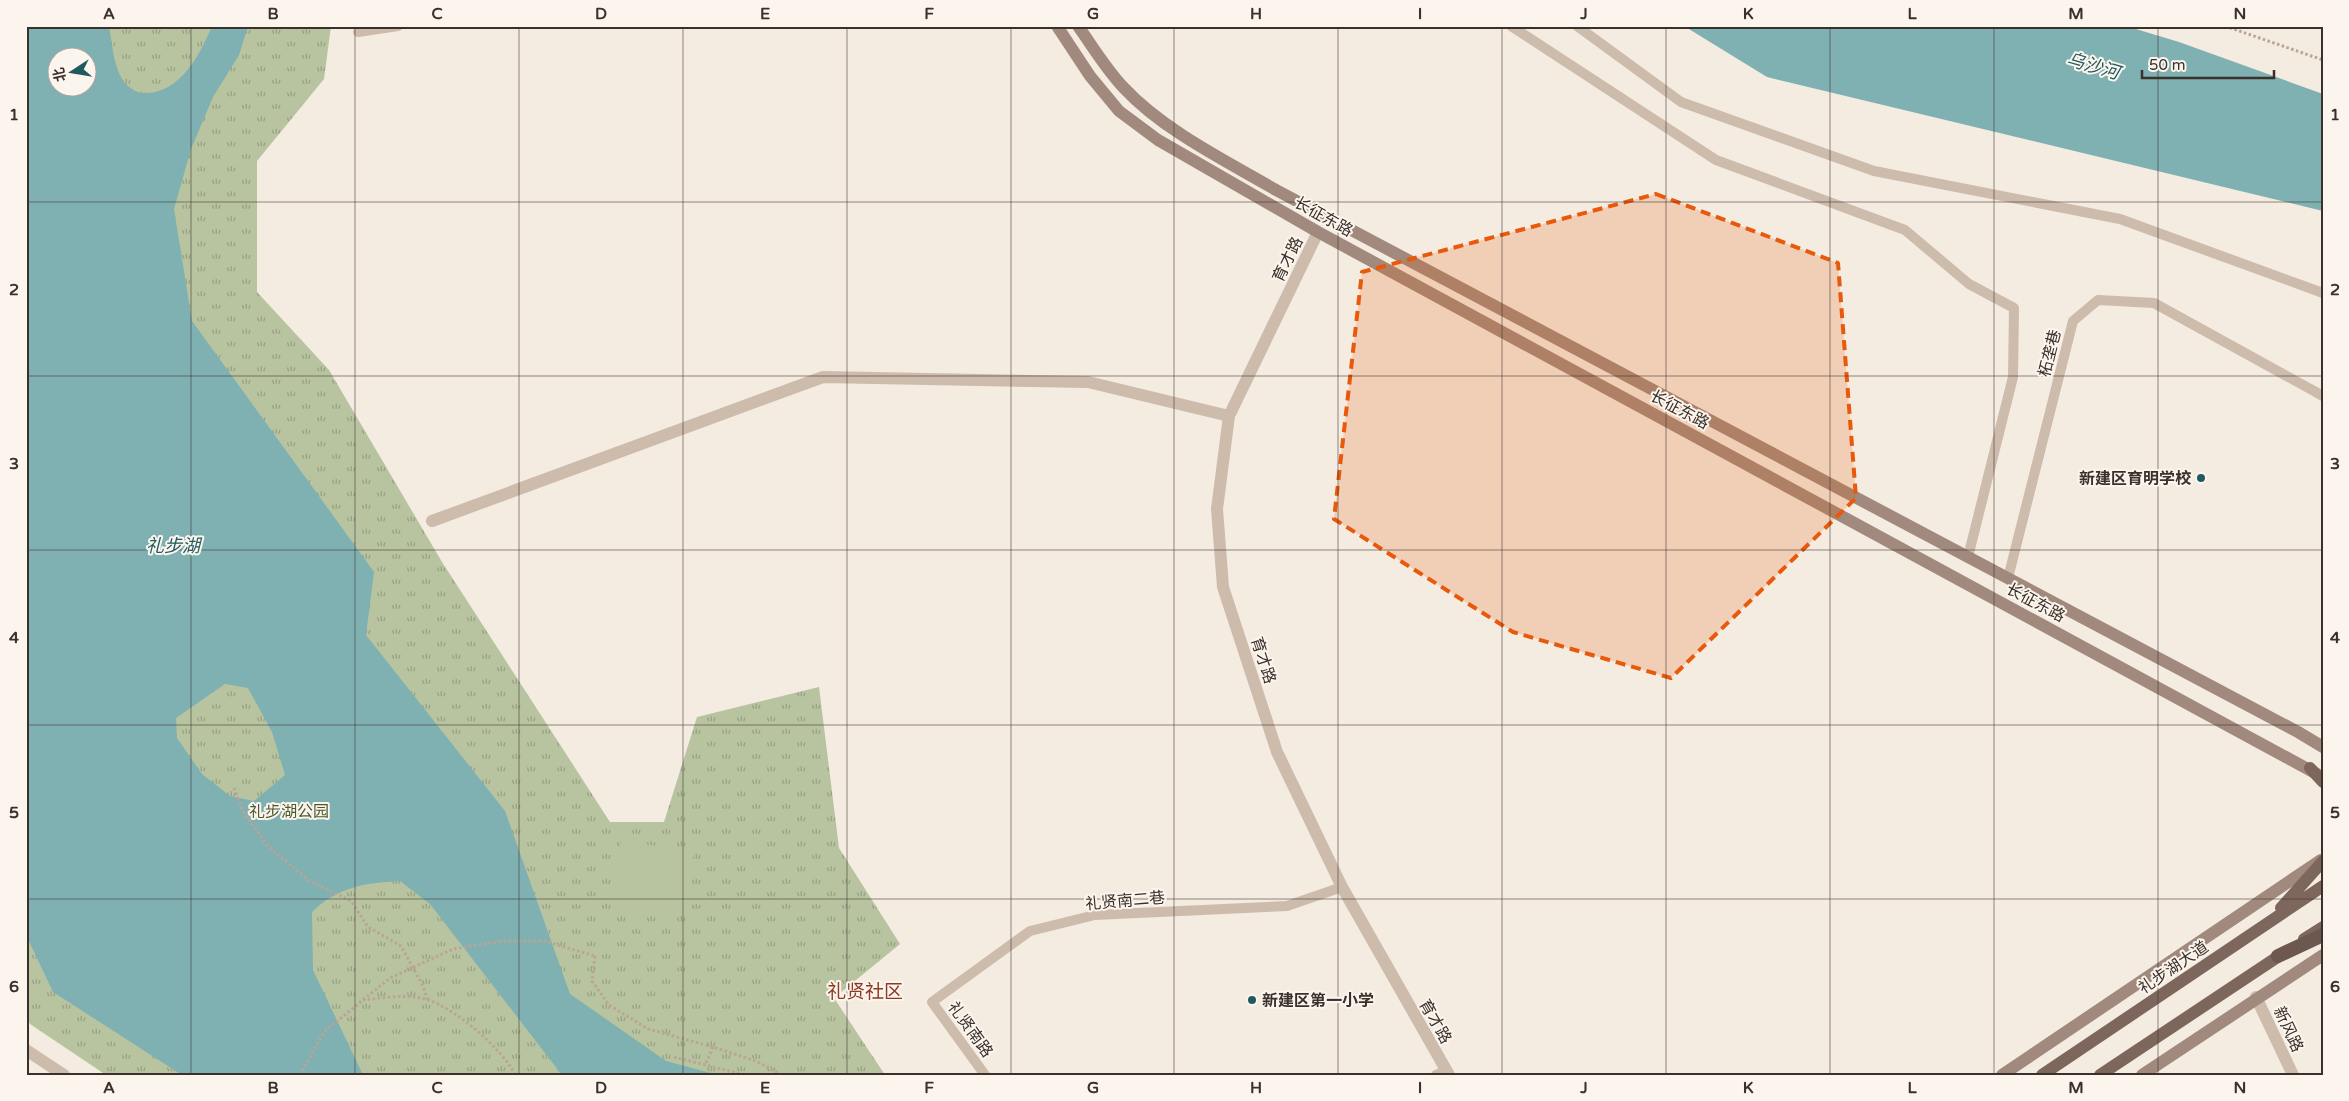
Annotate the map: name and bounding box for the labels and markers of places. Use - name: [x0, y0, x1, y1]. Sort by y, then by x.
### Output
- place label: 新建区育明学校: [2079, 469, 2192, 489]
- marker: 新建区育明学校: [2195, 472, 2207, 484]
- place label: 新建区第一小学: [1262, 991, 1374, 1011]
- marker: 新建区第一小学: [1246, 994, 1258, 1006]

